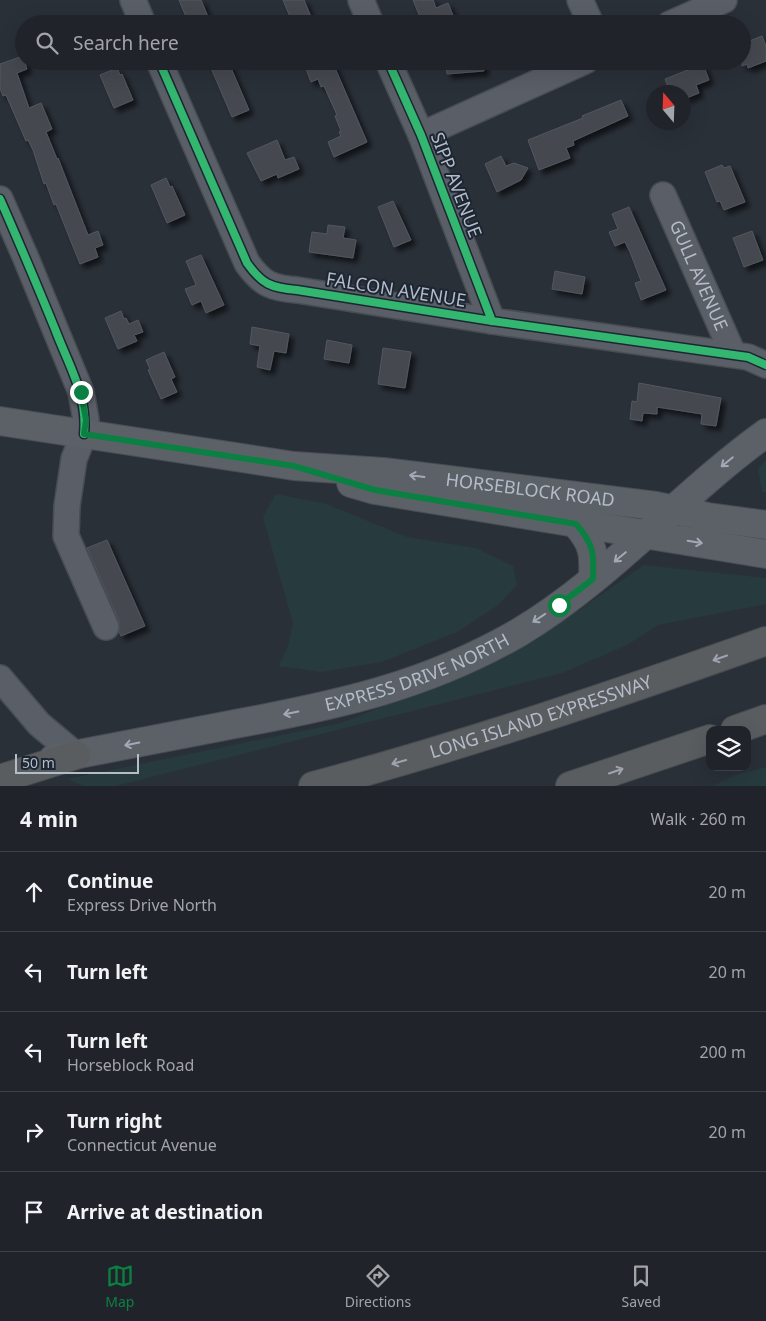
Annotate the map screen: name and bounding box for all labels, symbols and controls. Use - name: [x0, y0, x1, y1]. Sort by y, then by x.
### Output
- search box: [15, 15, 751, 70]
- icon: search: [33, 29, 61, 57]
- text: Search here: [73, 30, 179, 56]
- north arrow: [646, 85, 691, 130]
- street label: SIPP AVENUE: [426, 129, 488, 241]
- street label: GULL AVENUE: [665, 216, 734, 334]
- street label: FALCON AVENUE: [324, 266, 468, 312]
- route end: [70, 381, 93, 404]
- one-way arrow: [721, 457, 734, 468]
- street label: HORSEBLOCK ROAD: [444, 467, 616, 512]
- one-way arrow: [409, 471, 425, 481]
- one-way arrow: [687, 538, 703, 548]
- one-way arrow: [614, 551, 627, 562]
- route start: [548, 594, 571, 617]
- one-way arrow: [533, 614, 547, 624]
- street label: EXPRESS DRIVE NORTH: [322, 627, 513, 716]
- one-way arrow: [712, 653, 728, 663]
- street label: LONG ISLAND EXPRESSWAY: [427, 669, 656, 763]
- one-way arrow: [284, 709, 300, 719]
- map controls: [706, 726, 751, 771]
- button: layers: [706, 726, 751, 771]
- one-way arrow: [124, 740, 140, 749]
- scale bar: [15, 751, 139, 774]
- text: 50 m: [22, 753, 55, 772]
- one-way arrow: [391, 757, 407, 767]
- one-way arrow: [608, 766, 624, 775]
- text: 4 min: [20, 805, 78, 833]
- text: Walk · 260 m: [651, 808, 746, 830]
- text: Continue: [67, 868, 153, 894]
- icon: ahead: [20, 878, 48, 906]
- text: 20 m: [709, 881, 746, 903]
- text: Express Drive North: [67, 894, 217, 916]
- icon: left: [20, 958, 48, 986]
- text: Turn left: [67, 959, 148, 985]
- text: 20 m: [709, 961, 746, 983]
- text: Turn left: [67, 1028, 148, 1054]
- icon: left: [20, 1038, 48, 1066]
- text: 200 m: [699, 1041, 746, 1063]
- text: Horseblock Road: [67, 1054, 194, 1076]
- text: Turn right: [67, 1108, 162, 1134]
- icon: right: [20, 1118, 48, 1146]
- text: 20 m: [709, 1121, 746, 1143]
- text: Connecticut Avenue: [67, 1134, 217, 1156]
- icon: arrive: [20, 1198, 48, 1226]
- text: Arrive at destination: [67, 1199, 263, 1225]
- tab: Map: [105, 1262, 134, 1311]
- tab: Directions: [345, 1262, 411, 1311]
- tab: Saved: [622, 1262, 661, 1311]

